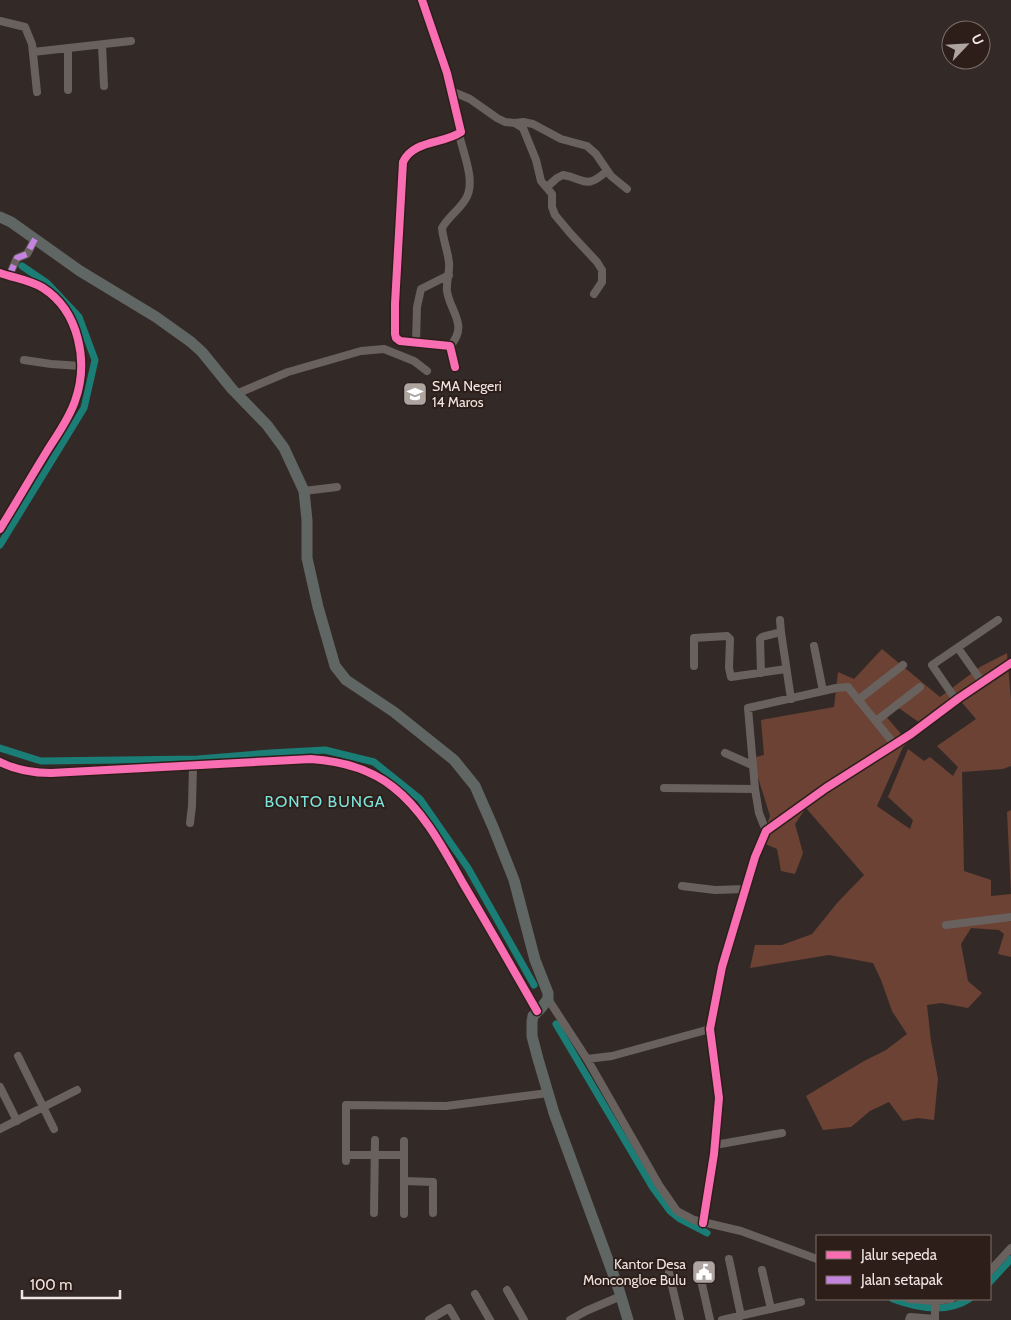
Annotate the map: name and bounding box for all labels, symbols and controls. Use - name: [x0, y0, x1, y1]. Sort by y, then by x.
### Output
- north arrow: [941, 20, 991, 70]
- text: U: [967, 31, 988, 48]
- place label: SMA Negeri 14 Maros: [432, 377, 502, 411]
- school or university icon: SMA Negeri 14 Maros: [402, 381, 428, 407]
- district label: BONTO BUNGA: [264, 792, 386, 811]
- legend: [816, 1235, 991, 1300]
- text: Jalur sepeda: [860, 1246, 938, 1264]
- place label: Kantor Desa Moncongloe Bulu: [583, 1255, 686, 1289]
- public building icon: Kantor Desa Moncongloe Bulu: [691, 1259, 717, 1285]
- scale bar: [22, 1268, 120, 1300]
- text: Jalan setapak: [860, 1271, 943, 1289]
- text: 100 m: [30, 1276, 72, 1294]

